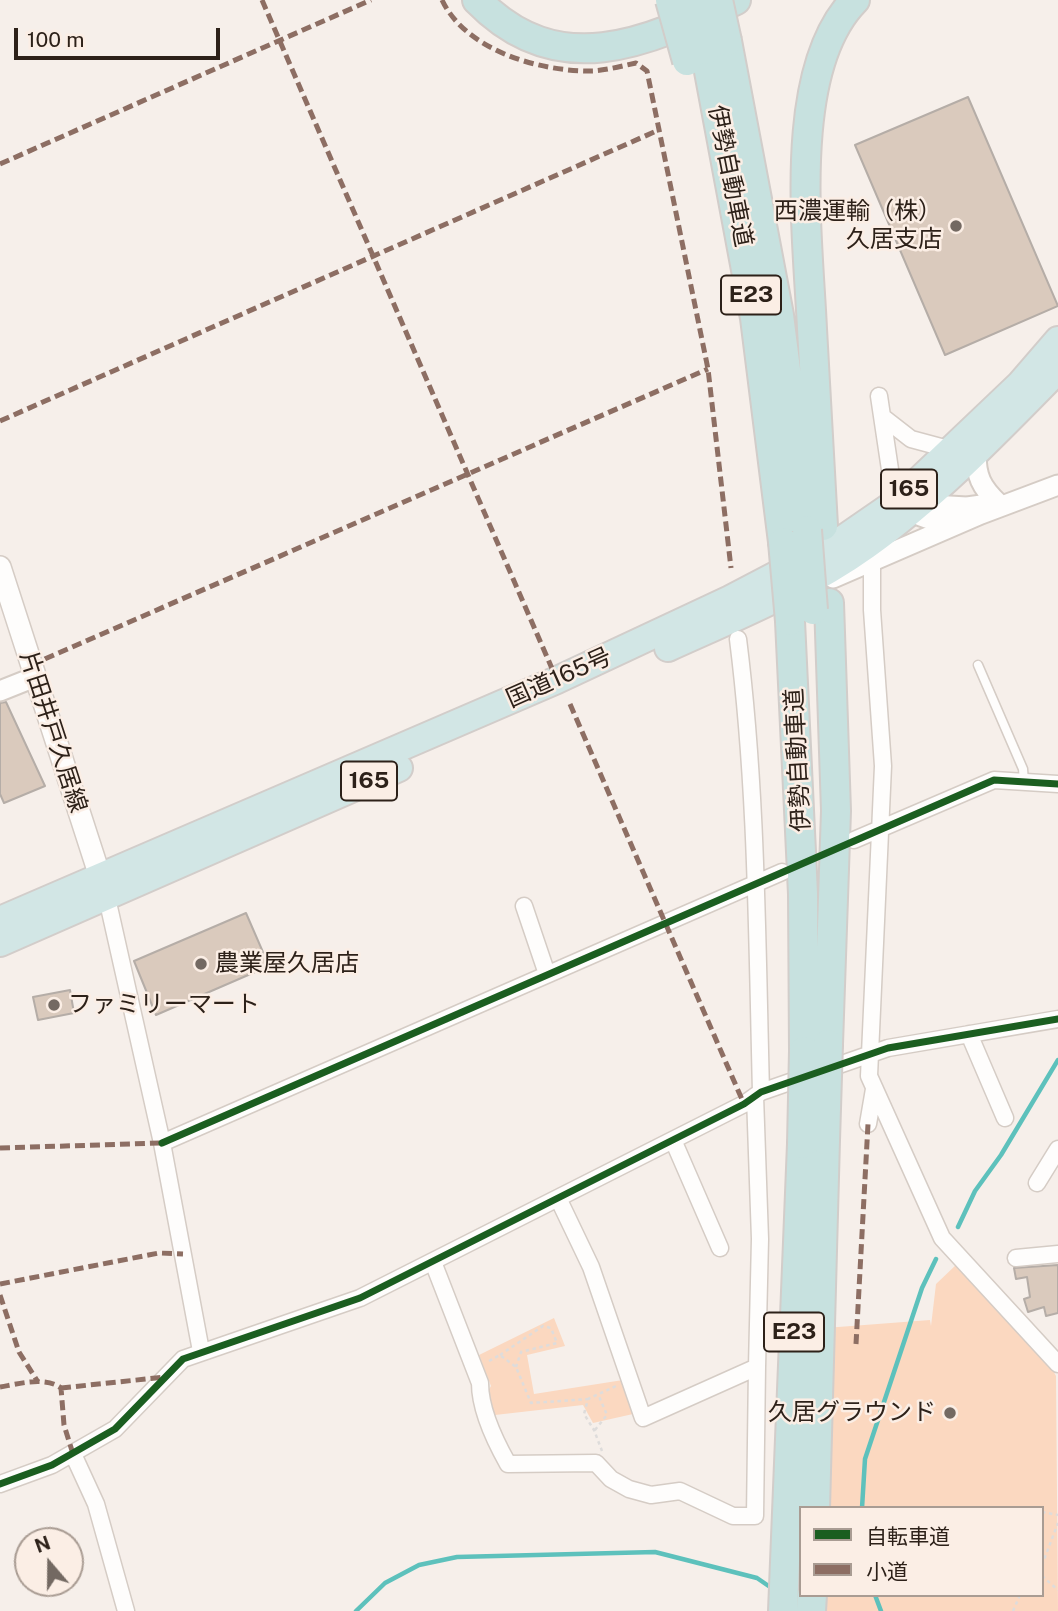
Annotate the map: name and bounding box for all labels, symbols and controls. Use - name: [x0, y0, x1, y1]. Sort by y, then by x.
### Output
- scale bar: [18, 14, 224, 58]
- text: 100 m: [27, 27, 84, 52]
- street label: 伊勢自動車道: [702, 103, 758, 249]
- place label: 西濃運輸（株） 久居支店: [774, 198, 942, 254]
- marker: 西濃運輸（株） 久居支店: [948, 218, 964, 234]
- road number: E23: [721, 276, 781, 314]
- road number: 165: [881, 470, 937, 509]
- street label: 国道165号: [502, 642, 616, 714]
- street label: 片田井戸久居線: [13, 648, 93, 816]
- street label: 伊勢自動車道: [780, 687, 816, 833]
- road number: 165: [341, 762, 397, 800]
- place label: 農業屋久居店: [215, 950, 359, 978]
- marker: 農業屋久居店: [193, 956, 209, 972]
- place label: ファミリーマート: [68, 991, 260, 1019]
- marker: ファミリーマート: [46, 997, 62, 1013]
- road number: E23: [764, 1312, 824, 1352]
- place label: 久居グラウンド: [768, 1399, 936, 1427]
- marker: 久居グラウンド: [942, 1405, 958, 1421]
- legend: [799, 1506, 1044, 1597]
- text: 自転車道: [866, 1524, 950, 1549]
- north arrow: [14, 1527, 84, 1597]
- text: N: [32, 1531, 53, 1557]
- text: 小道: [866, 1559, 908, 1584]

